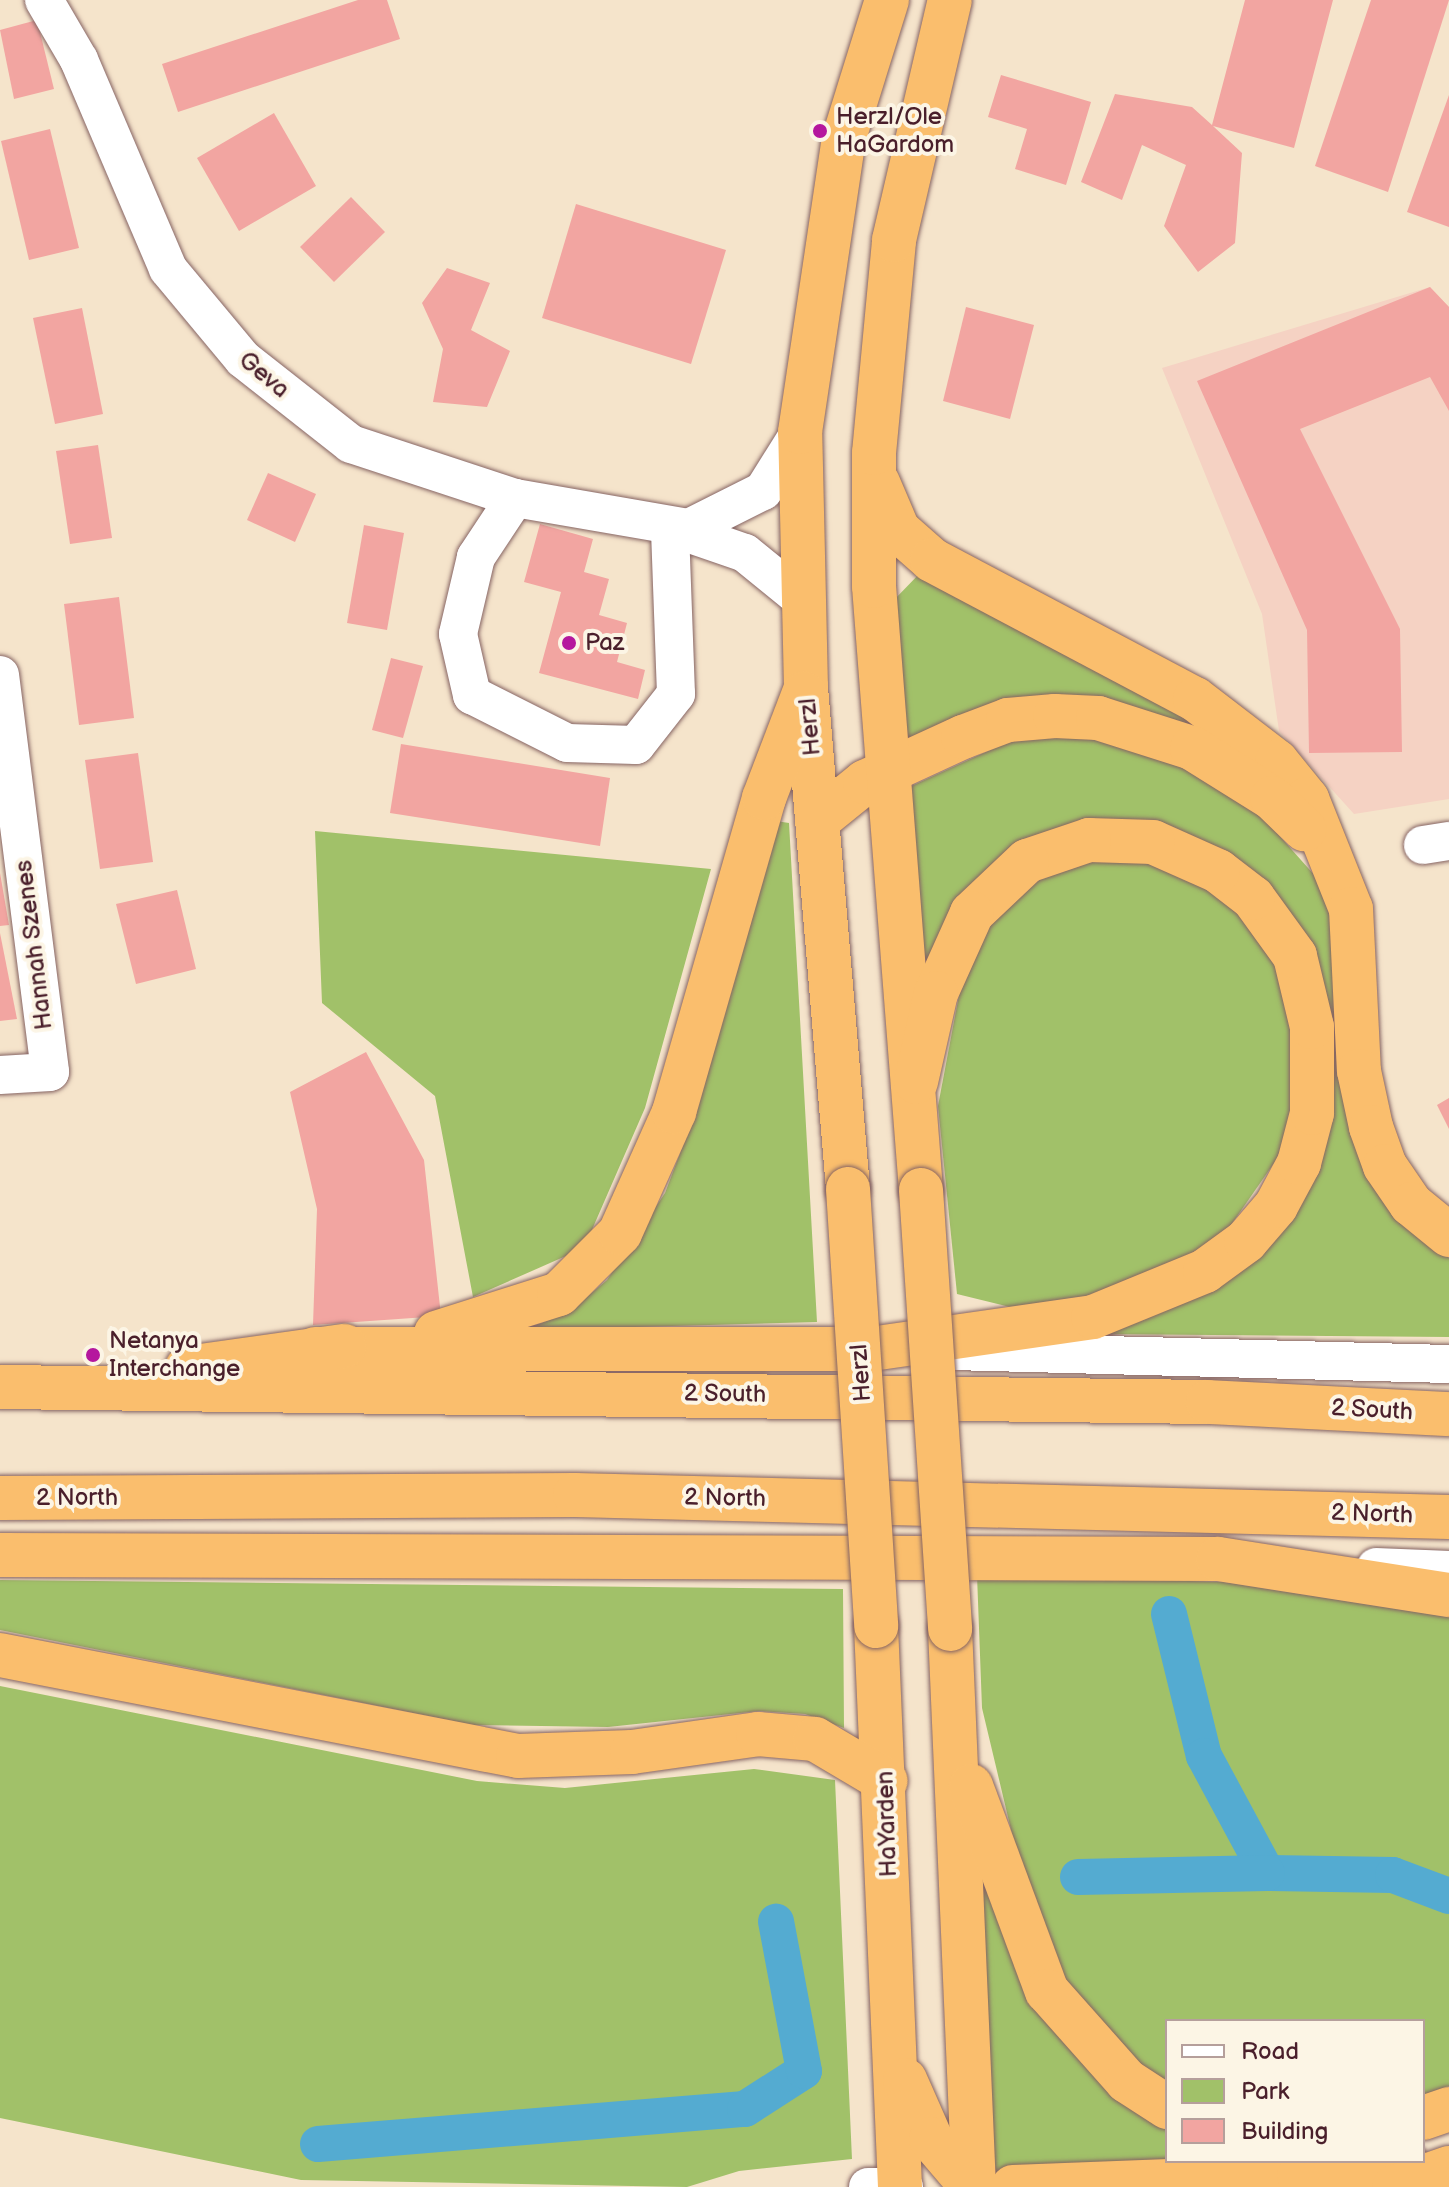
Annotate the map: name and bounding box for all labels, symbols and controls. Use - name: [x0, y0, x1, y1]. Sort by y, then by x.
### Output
- place label: Herzl/Ole HaGardom: [836, 103, 954, 159]
- marker: Herzl/Ole HaGardom: [811, 122, 829, 140]
- street label: Geva: [233, 346, 295, 404]
- place label: Paz: [585, 629, 624, 657]
- marker: Paz: [560, 634, 578, 652]
- street label: Herzl: [793, 697, 827, 757]
- street label: Hannah Szenes: [9, 858, 59, 1032]
- place label: Netanya Interchange: [109, 1327, 240, 1383]
- street label: Herzl: [845, 1343, 877, 1403]
- marker: Netanya Interchange: [84, 1346, 102, 1364]
- street label: 2 South: [683, 1379, 767, 1409]
- street label: 2 South: [1330, 1393, 1414, 1427]
- street label: 2 North: [684, 1483, 766, 1513]
- street label: 2 North: [36, 1484, 118, 1512]
- street label: 2 North: [1331, 1498, 1413, 1530]
- street label: HaYarden: [871, 1770, 903, 1878]
- legend: [1165, 2019, 1425, 2163]
- text: Road: [1241, 2037, 1299, 2066]
- text: Park: [1241, 2077, 1289, 2106]
- text: Building: [1241, 2117, 1328, 2146]

